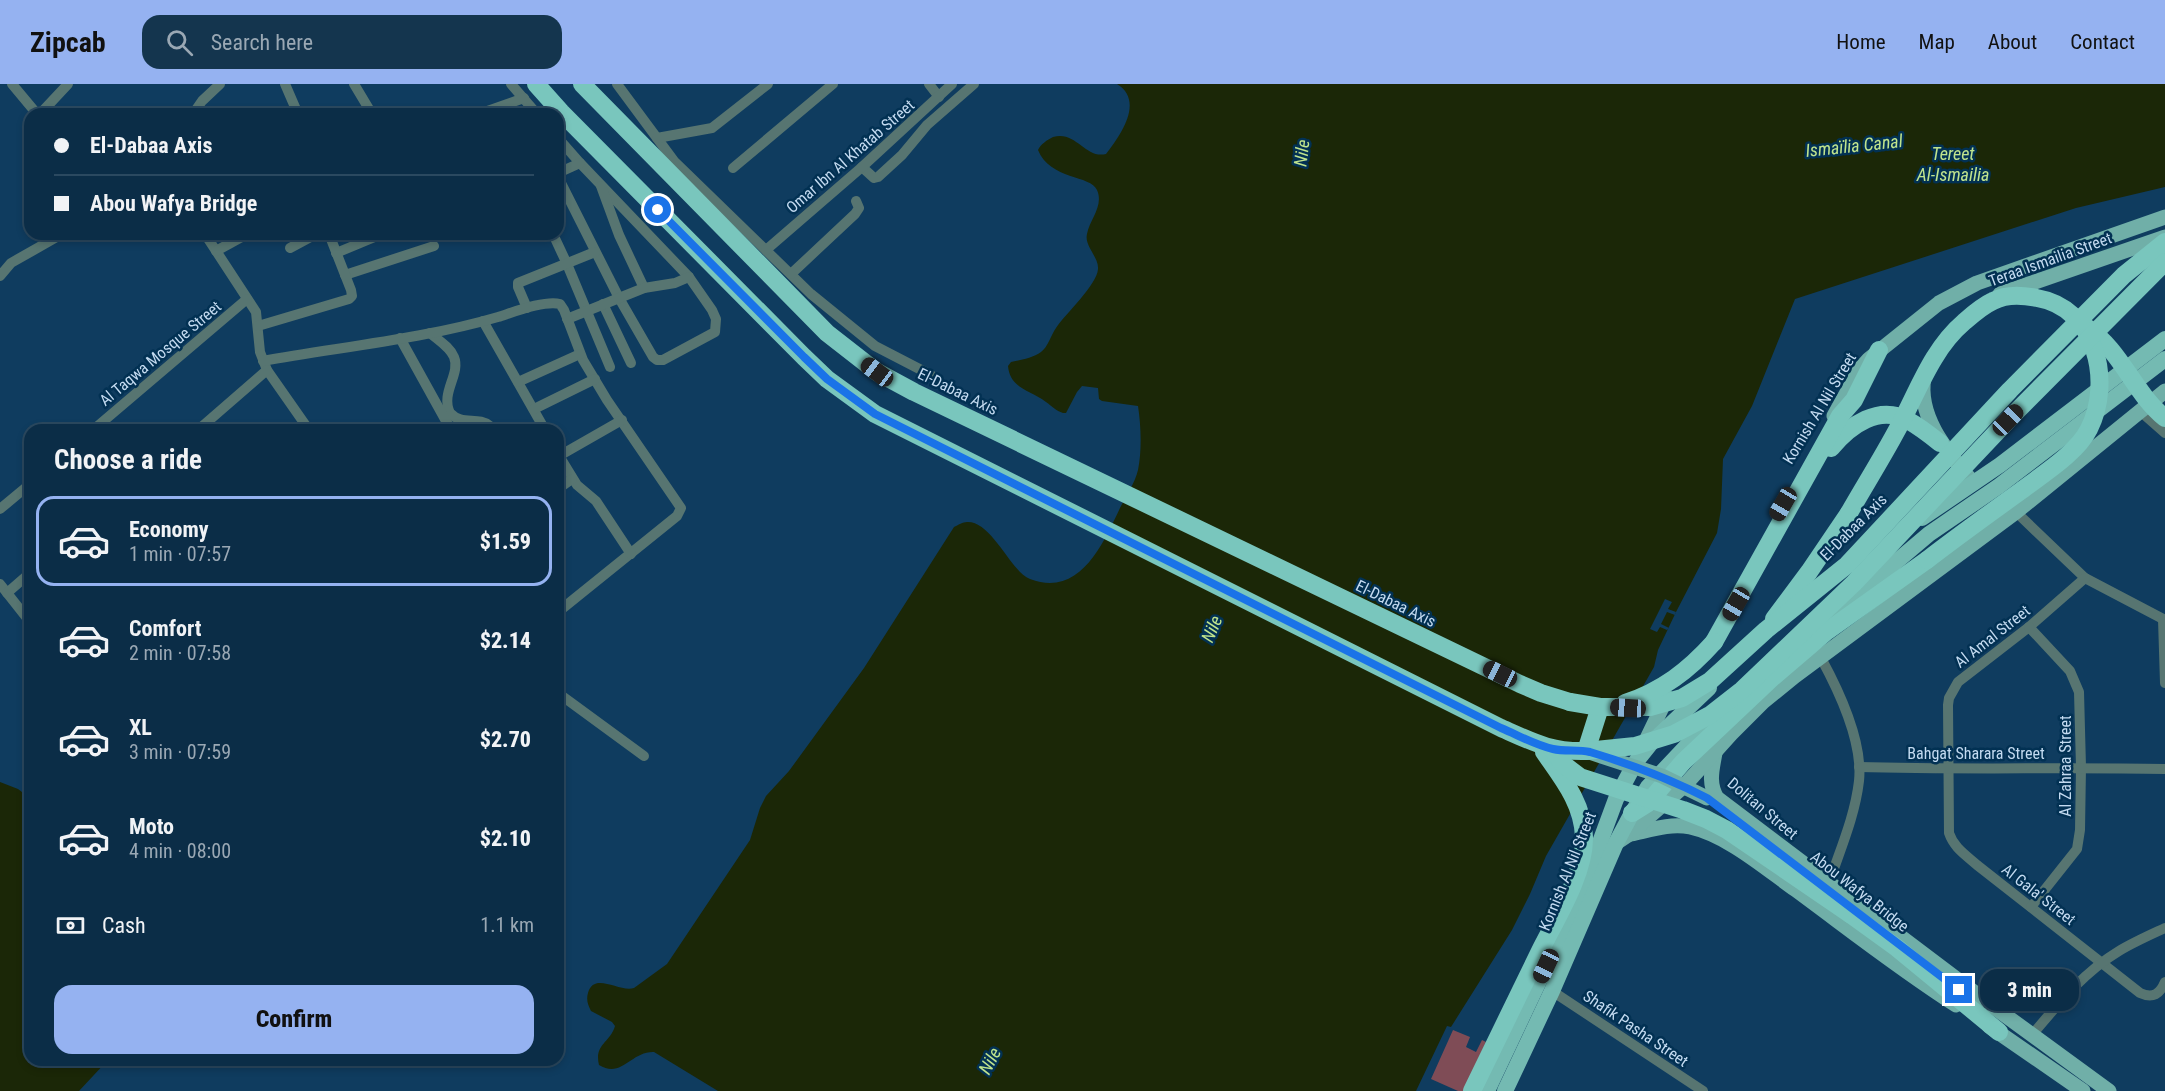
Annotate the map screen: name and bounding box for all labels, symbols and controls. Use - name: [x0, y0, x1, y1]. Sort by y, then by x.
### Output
- search box: [142, 15, 562, 69]
- text: Zipcab: [30, 26, 106, 59]
- icon: search: [163, 26, 196, 59]
- text: Search here: [211, 30, 313, 55]
- text: Home: [1836, 30, 1886, 54]
- text: Map: [1919, 30, 1955, 54]
- text: About: [1988, 30, 2037, 54]
- text: Contact: [2070, 30, 2135, 54]
- street label: Omar Ibn Al Khatab Street: [782, 95, 918, 217]
- water label: Ismaïlia Canal: [1804, 130, 1905, 161]
- text: El-Dabaa Axis: [90, 133, 212, 158]
- water label: Nile: [1289, 138, 1314, 168]
- water label: Tereet Al-Ismailia: [1916, 143, 1989, 185]
- text: Abou Wafya Bridge: [90, 191, 257, 216]
- route start: [644, 196, 671, 223]
- street label: Teraa Ismailia Street: [1986, 228, 2115, 291]
- street label: Al Taqwa Mosque Street: [96, 297, 225, 410]
- street label: Kornish Al Nil Street: [1779, 349, 1860, 467]
- car: [857, 354, 897, 390]
- street label: El-Dabaa Axis: [915, 364, 1001, 419]
- car: [1989, 401, 2027, 439]
- text: Choose a ride: [54, 444, 202, 476]
- car: [1766, 484, 1800, 524]
- street label: El-Dabaa Axis: [1816, 490, 1891, 565]
- icon: car: [57, 514, 111, 568]
- text: Economy: [129, 517, 209, 542]
- text: $1.59: [480, 529, 531, 554]
- text: 1 min · 07:57: [129, 542, 231, 566]
- street label: El-Dabaa Axis: [1353, 576, 1439, 631]
- car: [1719, 584, 1753, 624]
- street label: Al Amal Street: [1951, 601, 2034, 672]
- water label: Nile: [1197, 612, 1226, 645]
- icon: car: [57, 613, 111, 667]
- text: Comfort: [129, 616, 202, 641]
- text: $2.14: [480, 628, 531, 653]
- text: 2 min · 07:58: [129, 641, 231, 665]
- car: [1480, 658, 1520, 690]
- car: [1610, 698, 1646, 718]
- icon: car: [57, 712, 111, 766]
- text: XL: [129, 715, 152, 740]
- street label: Al Zahraa Street: [2056, 715, 2075, 817]
- text: $2.70: [480, 727, 531, 752]
- text: 3 min · 07:59: [129, 740, 231, 764]
- street label: Bahgat Sharara Street: [1907, 744, 2045, 763]
- street label: Dolitan Street: [1724, 774, 1802, 843]
- street label: Kornish Al Nil Street: [1535, 809, 1600, 933]
- icon: car: [57, 811, 111, 865]
- text: Moto: [129, 814, 174, 839]
- text: $2.10: [480, 826, 531, 851]
- text: 4 min · 08:00: [129, 839, 231, 863]
- street label: Abou Wafya Bridge: [1807, 847, 1913, 936]
- street label: Al Gala' Street: [1998, 860, 2080, 929]
- icon: cash: [54, 909, 87, 942]
- text: Cash: [102, 913, 146, 938]
- text: 1.1 km: [480, 913, 534, 937]
- car: [1530, 946, 1562, 986]
- callout: 3 min: [1980, 969, 2079, 1011]
- route end: [1945, 976, 1972, 1003]
- text: 3 min: [2007, 978, 2052, 1002]
- button: Confirm: [54, 985, 534, 1054]
- street label: Shafik Pasha Street: [1580, 986, 1692, 1071]
- water label: Nile: [974, 1044, 1005, 1078]

